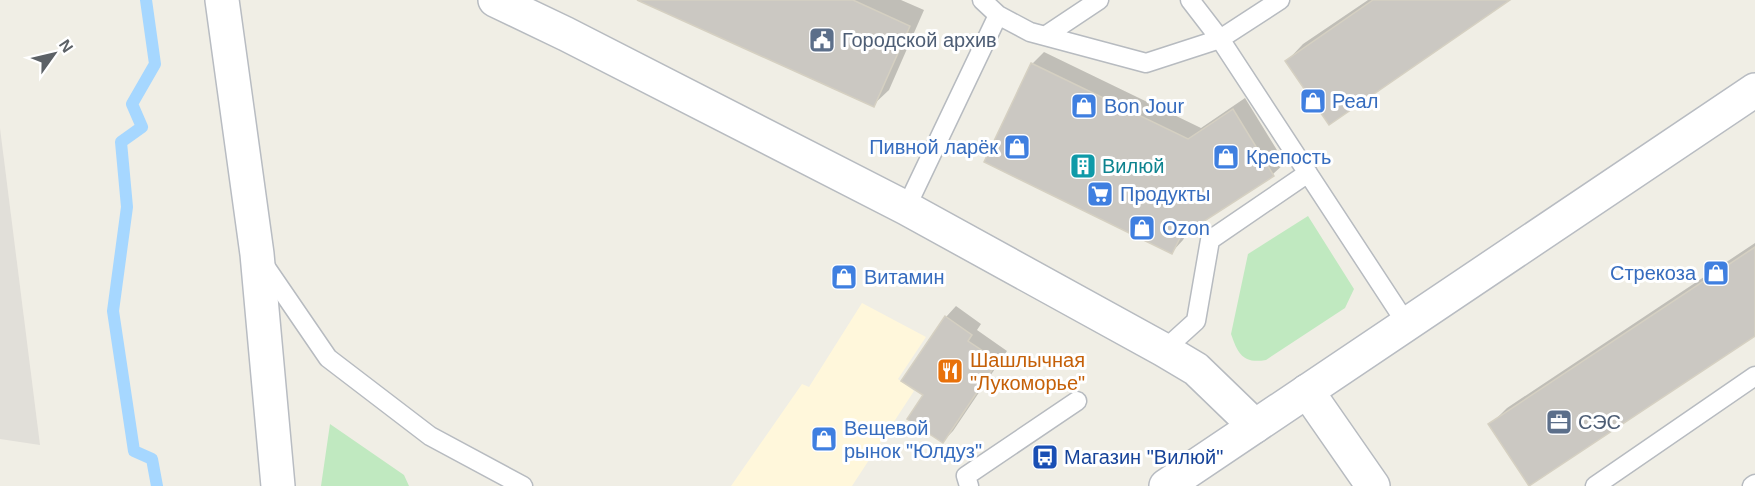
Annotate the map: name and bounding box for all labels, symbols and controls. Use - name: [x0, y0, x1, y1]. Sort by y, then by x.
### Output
- north arrow: [24, 24, 84, 84]
- public building icon: Городской архив: [807, 25, 837, 55]
- place label: Городской архив: [842, 29, 997, 51]
- text: N: [56, 36, 76, 55]
- shop icon: Реал: [1298, 86, 1328, 116]
- place label: Реал: [1332, 90, 1378, 112]
- shop icon: Bon Jour: [1069, 91, 1099, 121]
- place label: Bon Jour: [1104, 95, 1184, 117]
- shop icon: Пивной ларёк: [1002, 132, 1032, 162]
- place label: Пивной ларёк: [869, 136, 998, 158]
- shop icon: Крепость: [1211, 142, 1241, 172]
- place label: Крепость: [1246, 146, 1331, 168]
- building icon: Вилюй: [1068, 151, 1098, 181]
- place label: Вилюй: [1102, 155, 1164, 177]
- supermarket icon: Продукты: [1085, 179, 1115, 209]
- place label: Продукты: [1120, 183, 1210, 205]
- shop icon: Ozon: [1127, 213, 1157, 243]
- place label: Ozon: [1162, 217, 1210, 239]
- shop icon: Стрекоза: [1701, 258, 1731, 288]
- shop icon: Витамин: [829, 262, 859, 292]
- place label: Стрекоза: [1610, 262, 1697, 284]
- place label: Витамин: [864, 266, 945, 288]
- place label: Шашлычная "Лукоморье": [970, 349, 1085, 394]
- restaurant icon: Шашлычная "Лукоморье": [935, 356, 965, 386]
- office icon: СЭС: [1544, 407, 1574, 437]
- place label: СЭС: [1578, 411, 1621, 433]
- place label: Вещевой рынок "Юлдуз": [844, 417, 982, 462]
- shop icon: Вещевой рынок "Юлдуз": [809, 424, 839, 454]
- bus stop icon: Магазин "Вилюй": [1030, 442, 1060, 472]
- place label: Магазин "Вилюй": [1064, 446, 1223, 468]

